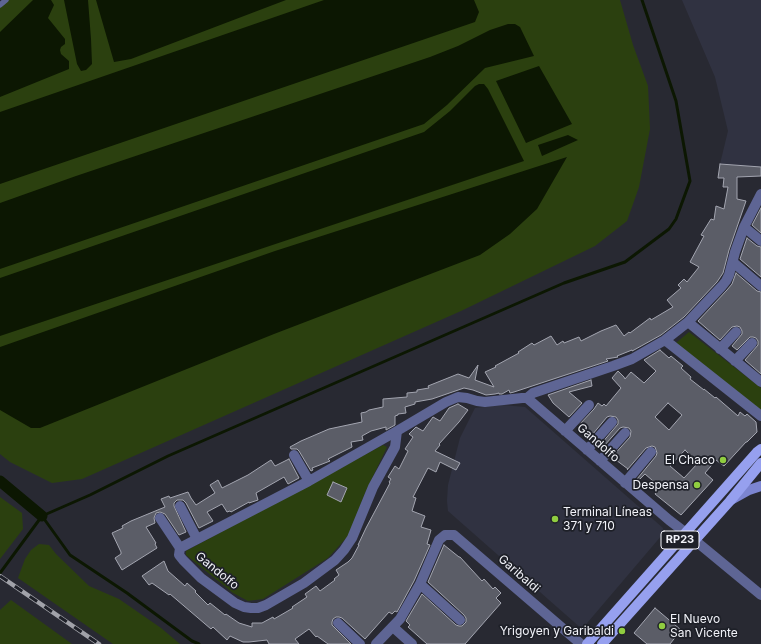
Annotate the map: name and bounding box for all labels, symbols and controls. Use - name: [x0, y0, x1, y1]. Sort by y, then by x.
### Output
- street label: Gandolfo: [574, 421, 622, 465]
- place label: El Chaco: [665, 453, 715, 467]
- marker: El Chaco: [718, 455, 728, 465]
- place label: Despensa: [633, 478, 689, 492]
- marker: Despensa: [692, 480, 702, 490]
- place label: Terminal Líneas 371 y 710: [563, 505, 652, 533]
- marker: Terminal Líneas 371 y 710: [550, 514, 560, 524]
- road number: RP23: [661, 531, 699, 549]
- street label: Gandolfo: [192, 549, 242, 593]
- street label: Garibaldi: [495, 552, 543, 596]
- place label: El Nuevo San Vicente: [670, 612, 738, 640]
- marker: El Nuevo San Vicente: [657, 621, 667, 631]
- place label: Yrigoyen y Garibaldi: [500, 624, 614, 638]
- marker: Yrigoyen y Garibaldi: [617, 626, 627, 636]

